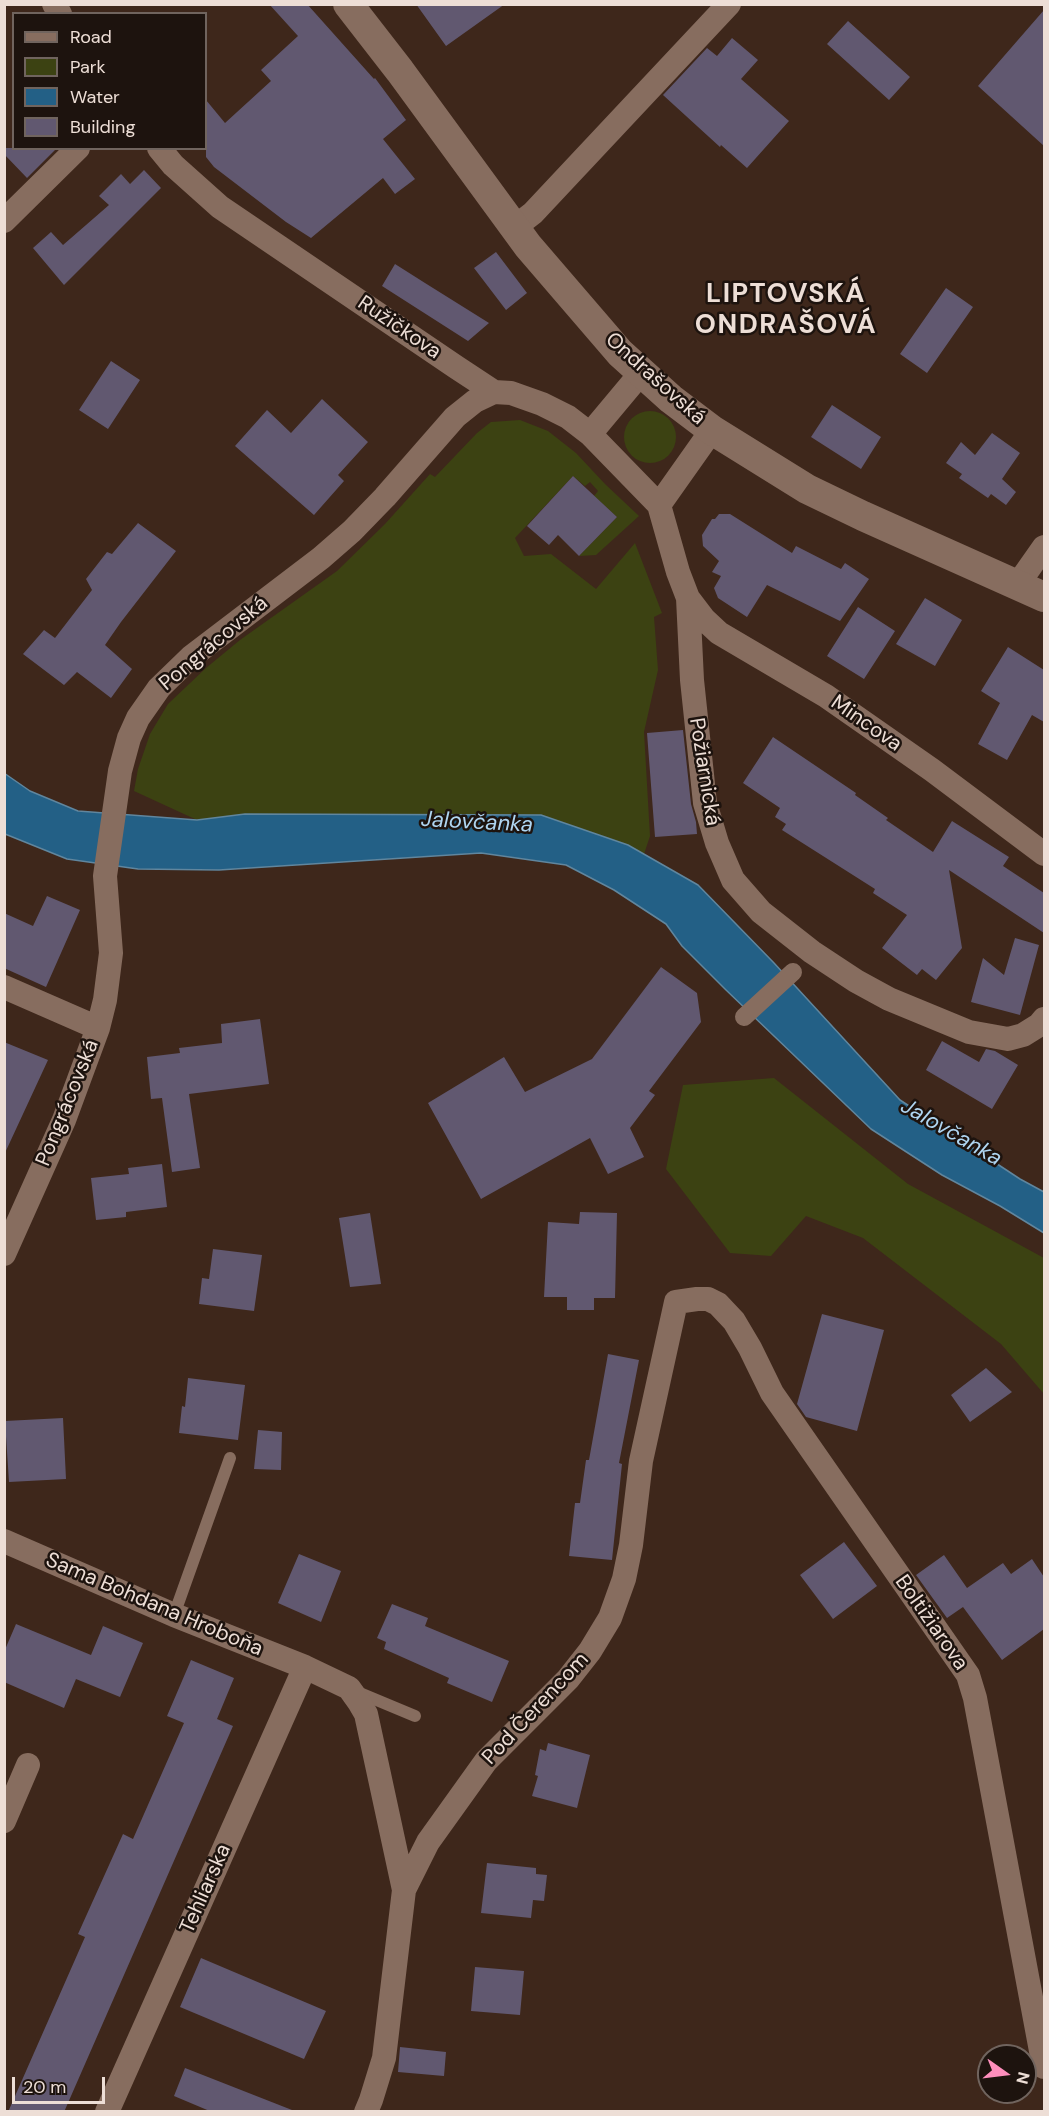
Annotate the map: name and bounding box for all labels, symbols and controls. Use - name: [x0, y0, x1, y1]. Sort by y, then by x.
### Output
- legend: [12, 12, 207, 150]
- text: Road: [70, 25, 112, 49]
- text: Park: [70, 55, 106, 79]
- text: Water: [70, 85, 120, 109]
- text: Building: [70, 115, 135, 139]
- district label: LIPTOVSKÁ ONDRAŠOVÁ: [695, 279, 877, 342]
- street label: Ružičkova: [353, 291, 445, 365]
- street label: Ondrašovská: [600, 327, 710, 431]
- street label: Pongrácovská: [155, 591, 273, 697]
- street label: Mincova: [826, 691, 906, 757]
- street label: Požiarnická: [683, 716, 725, 828]
- water label: Jalovčanka: [420, 807, 534, 839]
- street label: Pongrácovská: [31, 1036, 105, 1170]
- water label: Jalovčanka: [896, 1094, 1006, 1172]
- street label: Sama Bohdana Hroboňa: [42, 1548, 266, 1662]
- street label: Boltižiarova: [889, 1571, 973, 1675]
- street label: Pod Čerencom: [478, 1648, 594, 1770]
- street label: Tehliarska: [175, 1840, 237, 1938]
- north arrow: [977, 2044, 1037, 2104]
- scale bar: [15, 2065, 108, 2103]
- text: N: [1011, 2070, 1035, 2086]
- text: 20 m: [23, 2075, 66, 2099]

